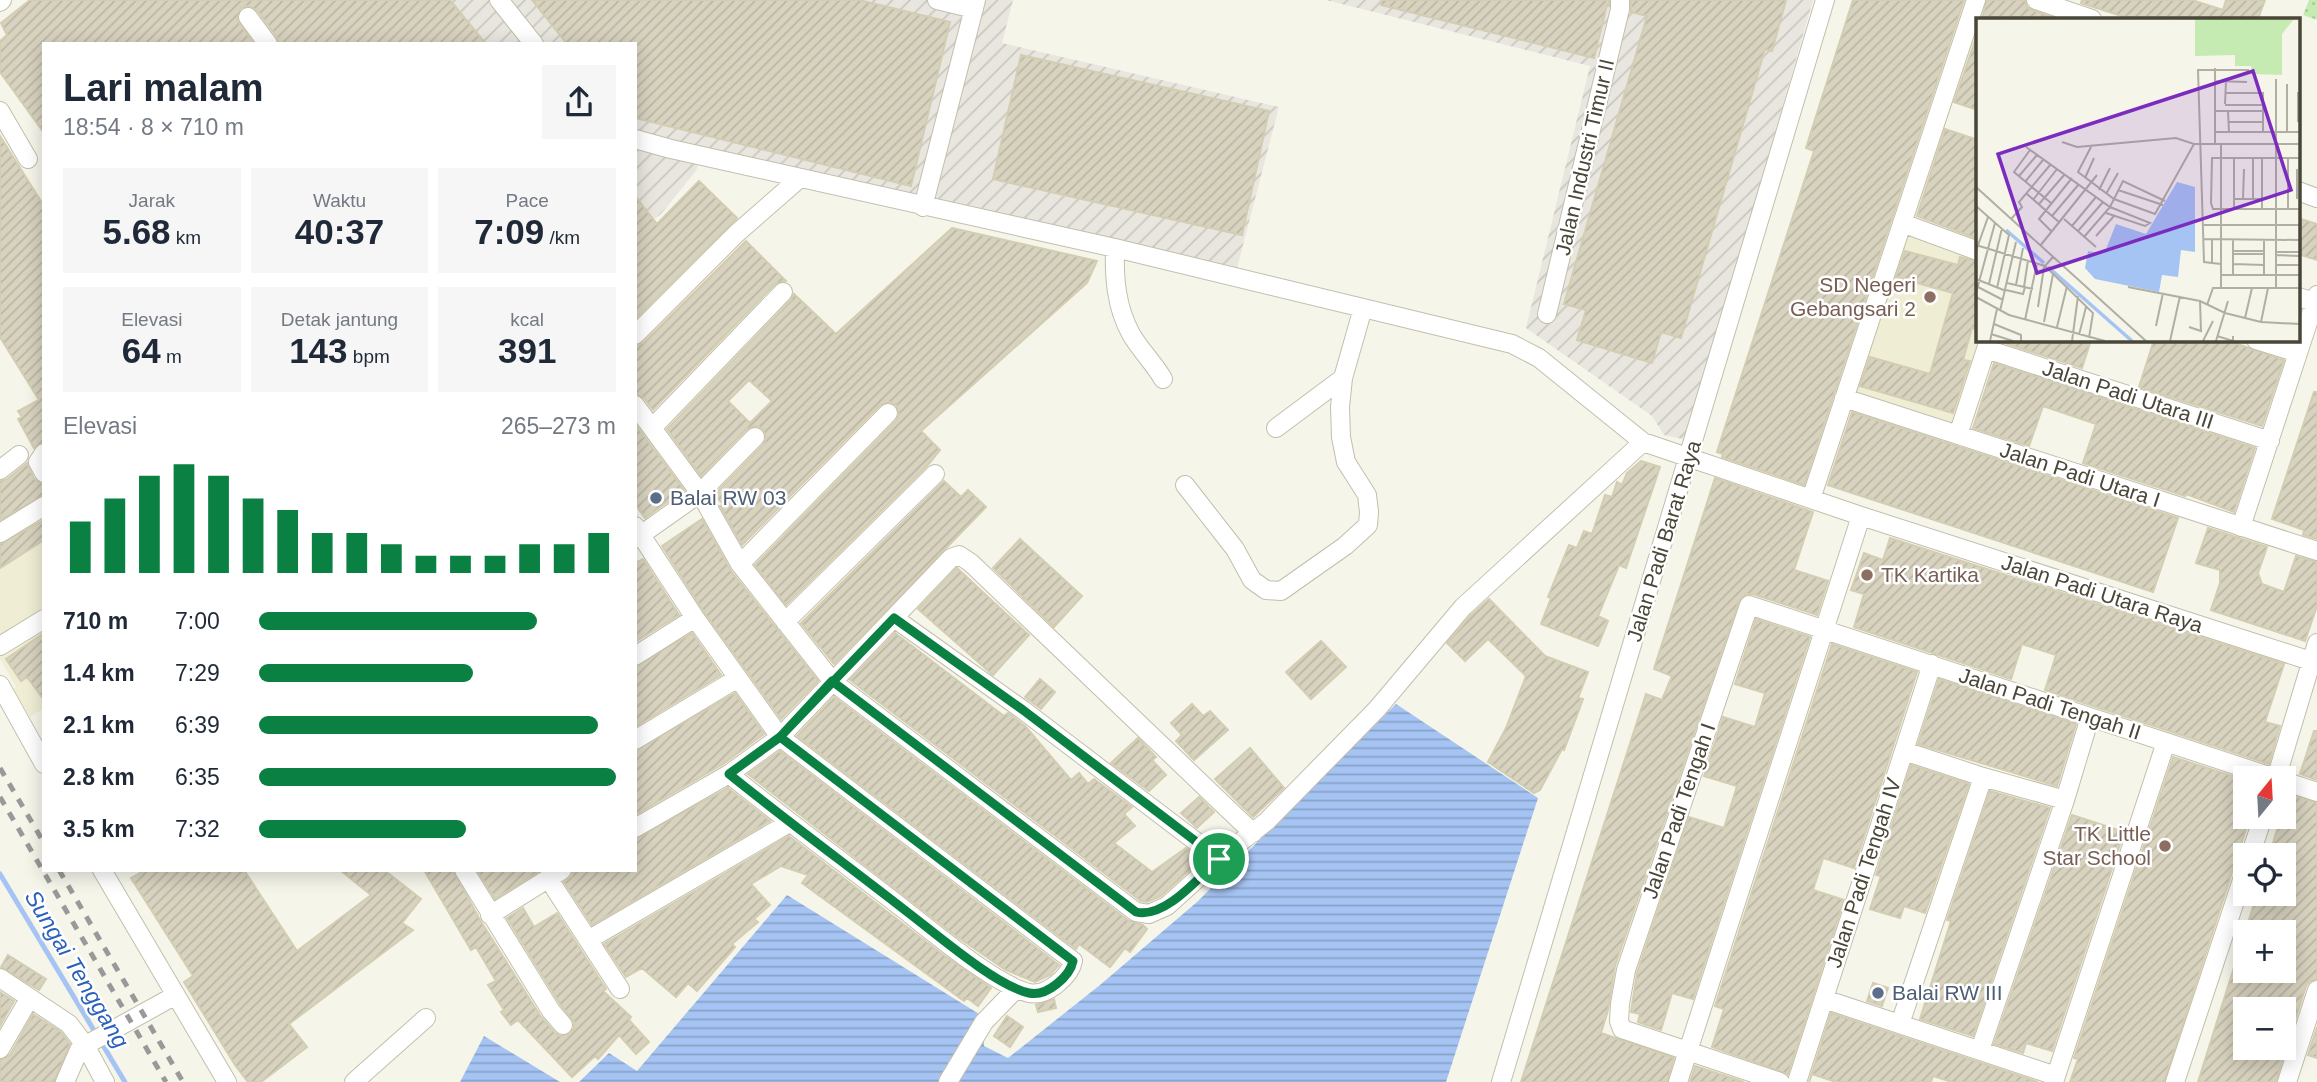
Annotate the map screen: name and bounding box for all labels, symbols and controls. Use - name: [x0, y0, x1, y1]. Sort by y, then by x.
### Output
- inset map: [1976, 18, 2300, 341]
- street label: Jalan Industri Timur II: [1551, 56, 1618, 257]
- button: share: [542, 65, 616, 139]
- text: Lari malam: [63, 67, 264, 109]
- text: 18:54 · 8 × 710 m: [63, 114, 244, 140]
- text: Jarak: [129, 190, 175, 211]
- text: Waktu: [313, 190, 366, 211]
- text: Pace: [506, 190, 549, 211]
- text: 5.68: [102, 212, 171, 251]
- text: 40:37: [295, 212, 384, 251]
- text: 7:09: [474, 212, 544, 251]
- text: km: [171, 227, 201, 248]
- text: /km: [544, 227, 580, 248]
- place label: SD Negeri Gebangsari 2: [1790, 273, 1916, 320]
- marker: SD Negeri Gebangsari 2: [1922, 289, 1938, 305]
- text: Elevasi: [121, 309, 182, 330]
- text: Detak jantung: [281, 309, 398, 330]
- text: kcal: [510, 309, 544, 330]
- text: 64: [122, 331, 161, 370]
- text: 143: [289, 331, 348, 370]
- text: 391: [498, 331, 556, 370]
- text: m: [161, 346, 182, 367]
- text: bpm: [348, 346, 390, 367]
- street label: Jalan Padi Utara III: [2040, 356, 2217, 433]
- text: Elevasi: [63, 413, 137, 439]
- text: 265–273 m: [501, 413, 616, 439]
- street label: Jalan Padi Barat Raya: [1622, 437, 1705, 644]
- street label: Jalan Padi Utara I: [1997, 438, 2163, 511]
- place label: Balai RW 03: [670, 486, 786, 509]
- marker: Balai RW 03: [648, 490, 664, 506]
- street label: Jalan Padi Utara Raya: [1999, 550, 2206, 637]
- place label: TK Kartika: [1881, 563, 1979, 586]
- marker: TK Kartika: [1859, 567, 1875, 583]
- text: 710 m: [63, 608, 128, 634]
- text: 7:00: [175, 608, 220, 634]
- text: 1.4 km: [63, 660, 135, 686]
- text: 7:29: [175, 660, 220, 686]
- street label: Jalan Padi Tengah II: [1956, 663, 2144, 744]
- text: 2.1 km: [63, 712, 135, 738]
- text: 6:39: [175, 712, 220, 738]
- street label: Jalan Padi Tengah I: [1638, 720, 1719, 902]
- text: 2.8 km: [63, 764, 135, 790]
- text: 6:35: [175, 764, 220, 790]
- north arrow: [2233, 766, 2296, 830]
- map controls: [2233, 766, 2296, 1060]
- street label: Jalan Padi Tengah IV: [1822, 775, 1905, 971]
- text: 3.5 km: [63, 816, 135, 842]
- text: 7:32: [175, 816, 220, 842]
- place label: TK Little Star School: [2042, 822, 2151, 869]
- pin: [1189, 829, 1249, 889]
- marker: TK Little Star School: [2157, 838, 2173, 854]
- icon: arrive: [1200, 840, 1238, 878]
- button: locate: [2233, 843, 2296, 906]
- water label: Sungai Tenggang: [20, 885, 134, 1053]
- button: +: [2233, 920, 2296, 983]
- place label: Balai RW III: [1892, 981, 2002, 1004]
- marker: Balai RW III: [1870, 985, 1886, 1001]
- button: −: [2233, 997, 2296, 1060]

